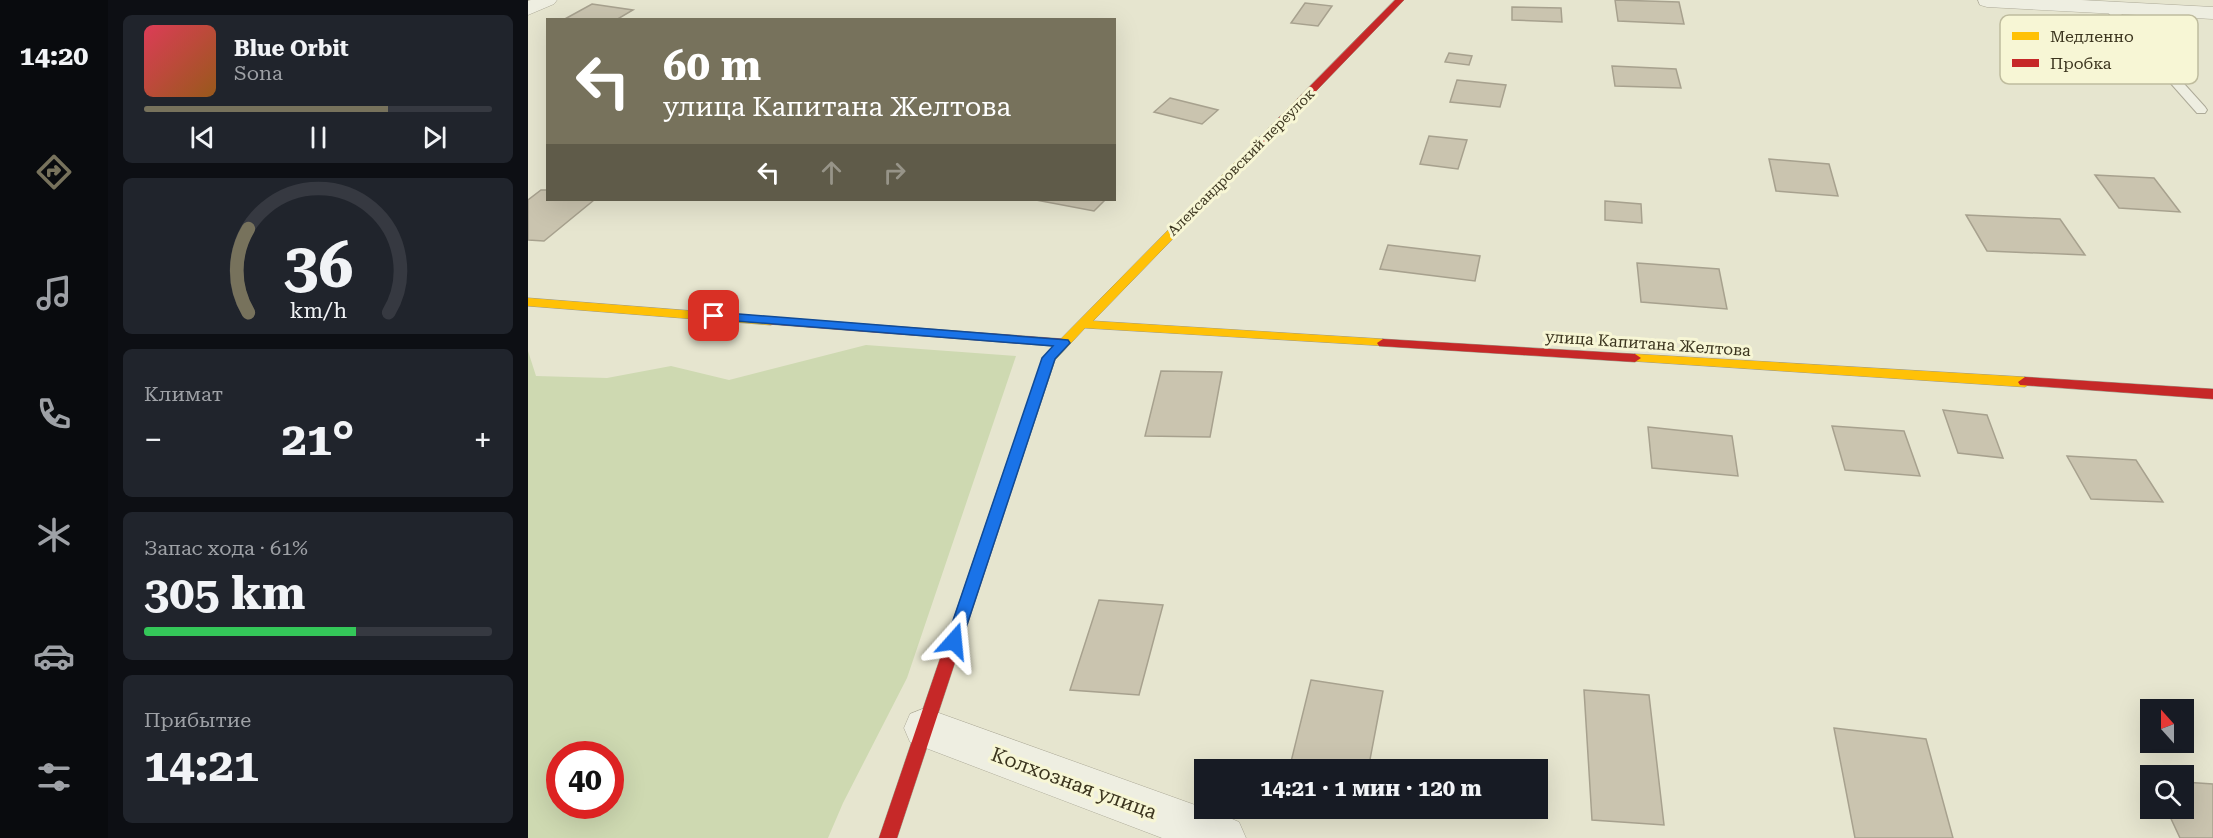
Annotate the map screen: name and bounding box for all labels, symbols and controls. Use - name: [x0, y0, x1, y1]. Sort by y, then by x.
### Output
- legend: [2000, 15, 2198, 84]
- text: Медленно: [2050, 27, 2134, 46]
- text: Blue Orbit: [234, 36, 349, 61]
- text: 14:20: [20, 40, 88, 72]
- text: 60 m: [663, 41, 761, 90]
- icon: left: [564, 42, 642, 120]
- text: Пробка: [2050, 54, 2112, 73]
- text: Sona: [234, 61, 283, 85]
- street label: Александровский переулок: [1164, 85, 1318, 239]
- text: улица Капитана Желтова: [663, 91, 1011, 123]
- icon: previous: [186, 121, 219, 154]
- icon: pause: [302, 121, 335, 154]
- icon: next: [418, 121, 451, 154]
- icon: directions: [33, 151, 75, 193]
- icon: left: [752, 156, 785, 189]
- icon: ahead: [815, 156, 848, 189]
- icon: right: [878, 156, 911, 189]
- text: 36: [283, 229, 353, 302]
- icon: music: [33, 272, 75, 314]
- pin: [688, 290, 739, 341]
- text: km/h: [289, 298, 347, 323]
- icon: arrive: [697, 299, 730, 332]
- street label: улица Капитана Желтова: [1544, 327, 1752, 360]
- text: Климат: [144, 382, 223, 406]
- icon: phone: [33, 393, 75, 435]
- text: 21°: [282, 413, 354, 466]
- text: −: [144, 420, 162, 459]
- text: +: [474, 420, 492, 459]
- icon: climate: [33, 514, 75, 556]
- text: Запас хода · 61%: [144, 536, 308, 560]
- text: 305 km: [144, 567, 305, 620]
- position arrow: [922, 609, 986, 673]
- icon: car: [33, 635, 75, 677]
- north arrow: [2140, 699, 2194, 753]
- map controls: [2140, 699, 2194, 819]
- text: Прибытие: [144, 708, 251, 732]
- text: 14:21: [144, 739, 259, 792]
- speed limit sign: 40: [546, 741, 624, 819]
- street label: Колхозная улица: [988, 742, 1160, 824]
- icon: filters: [33, 756, 75, 798]
- button: search: [2140, 765, 2194, 819]
- text: 14:21 · 1 мин · 120 m: [1260, 776, 1482, 801]

